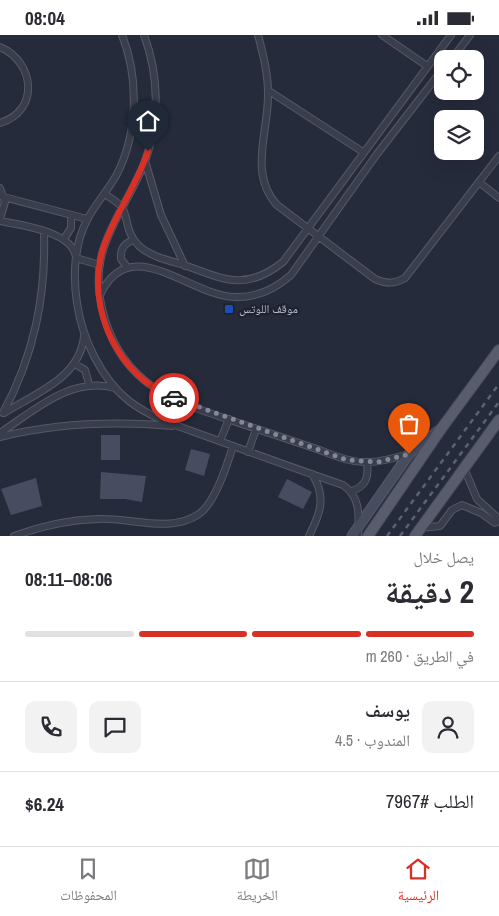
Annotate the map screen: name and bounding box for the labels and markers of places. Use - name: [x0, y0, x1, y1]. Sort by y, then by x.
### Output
- pin: [127, 100, 169, 151]
- place label: موقف اللوتس: [239, 301, 298, 317]
- marker: موقف اللوتس: [223, 303, 235, 315]
- pin: [388, 403, 430, 454]

